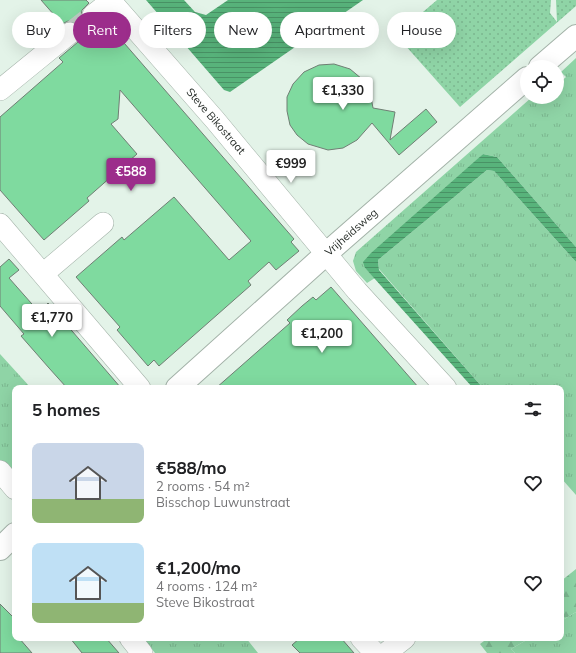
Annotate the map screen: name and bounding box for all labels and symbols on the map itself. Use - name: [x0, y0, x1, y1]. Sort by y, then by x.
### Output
- pin: €1,330: [310, 77, 376, 111]
- street label: Steve Bikostraat: [183, 85, 249, 157]
- pin: €999: [267, 150, 315, 184]
- pin: €588: [107, 158, 155, 192]
- street label: Vrijheidsweg: [322, 205, 380, 259]
- pin: €1,770: [19, 304, 85, 338]
- pin: €1,200: [289, 320, 355, 354]

